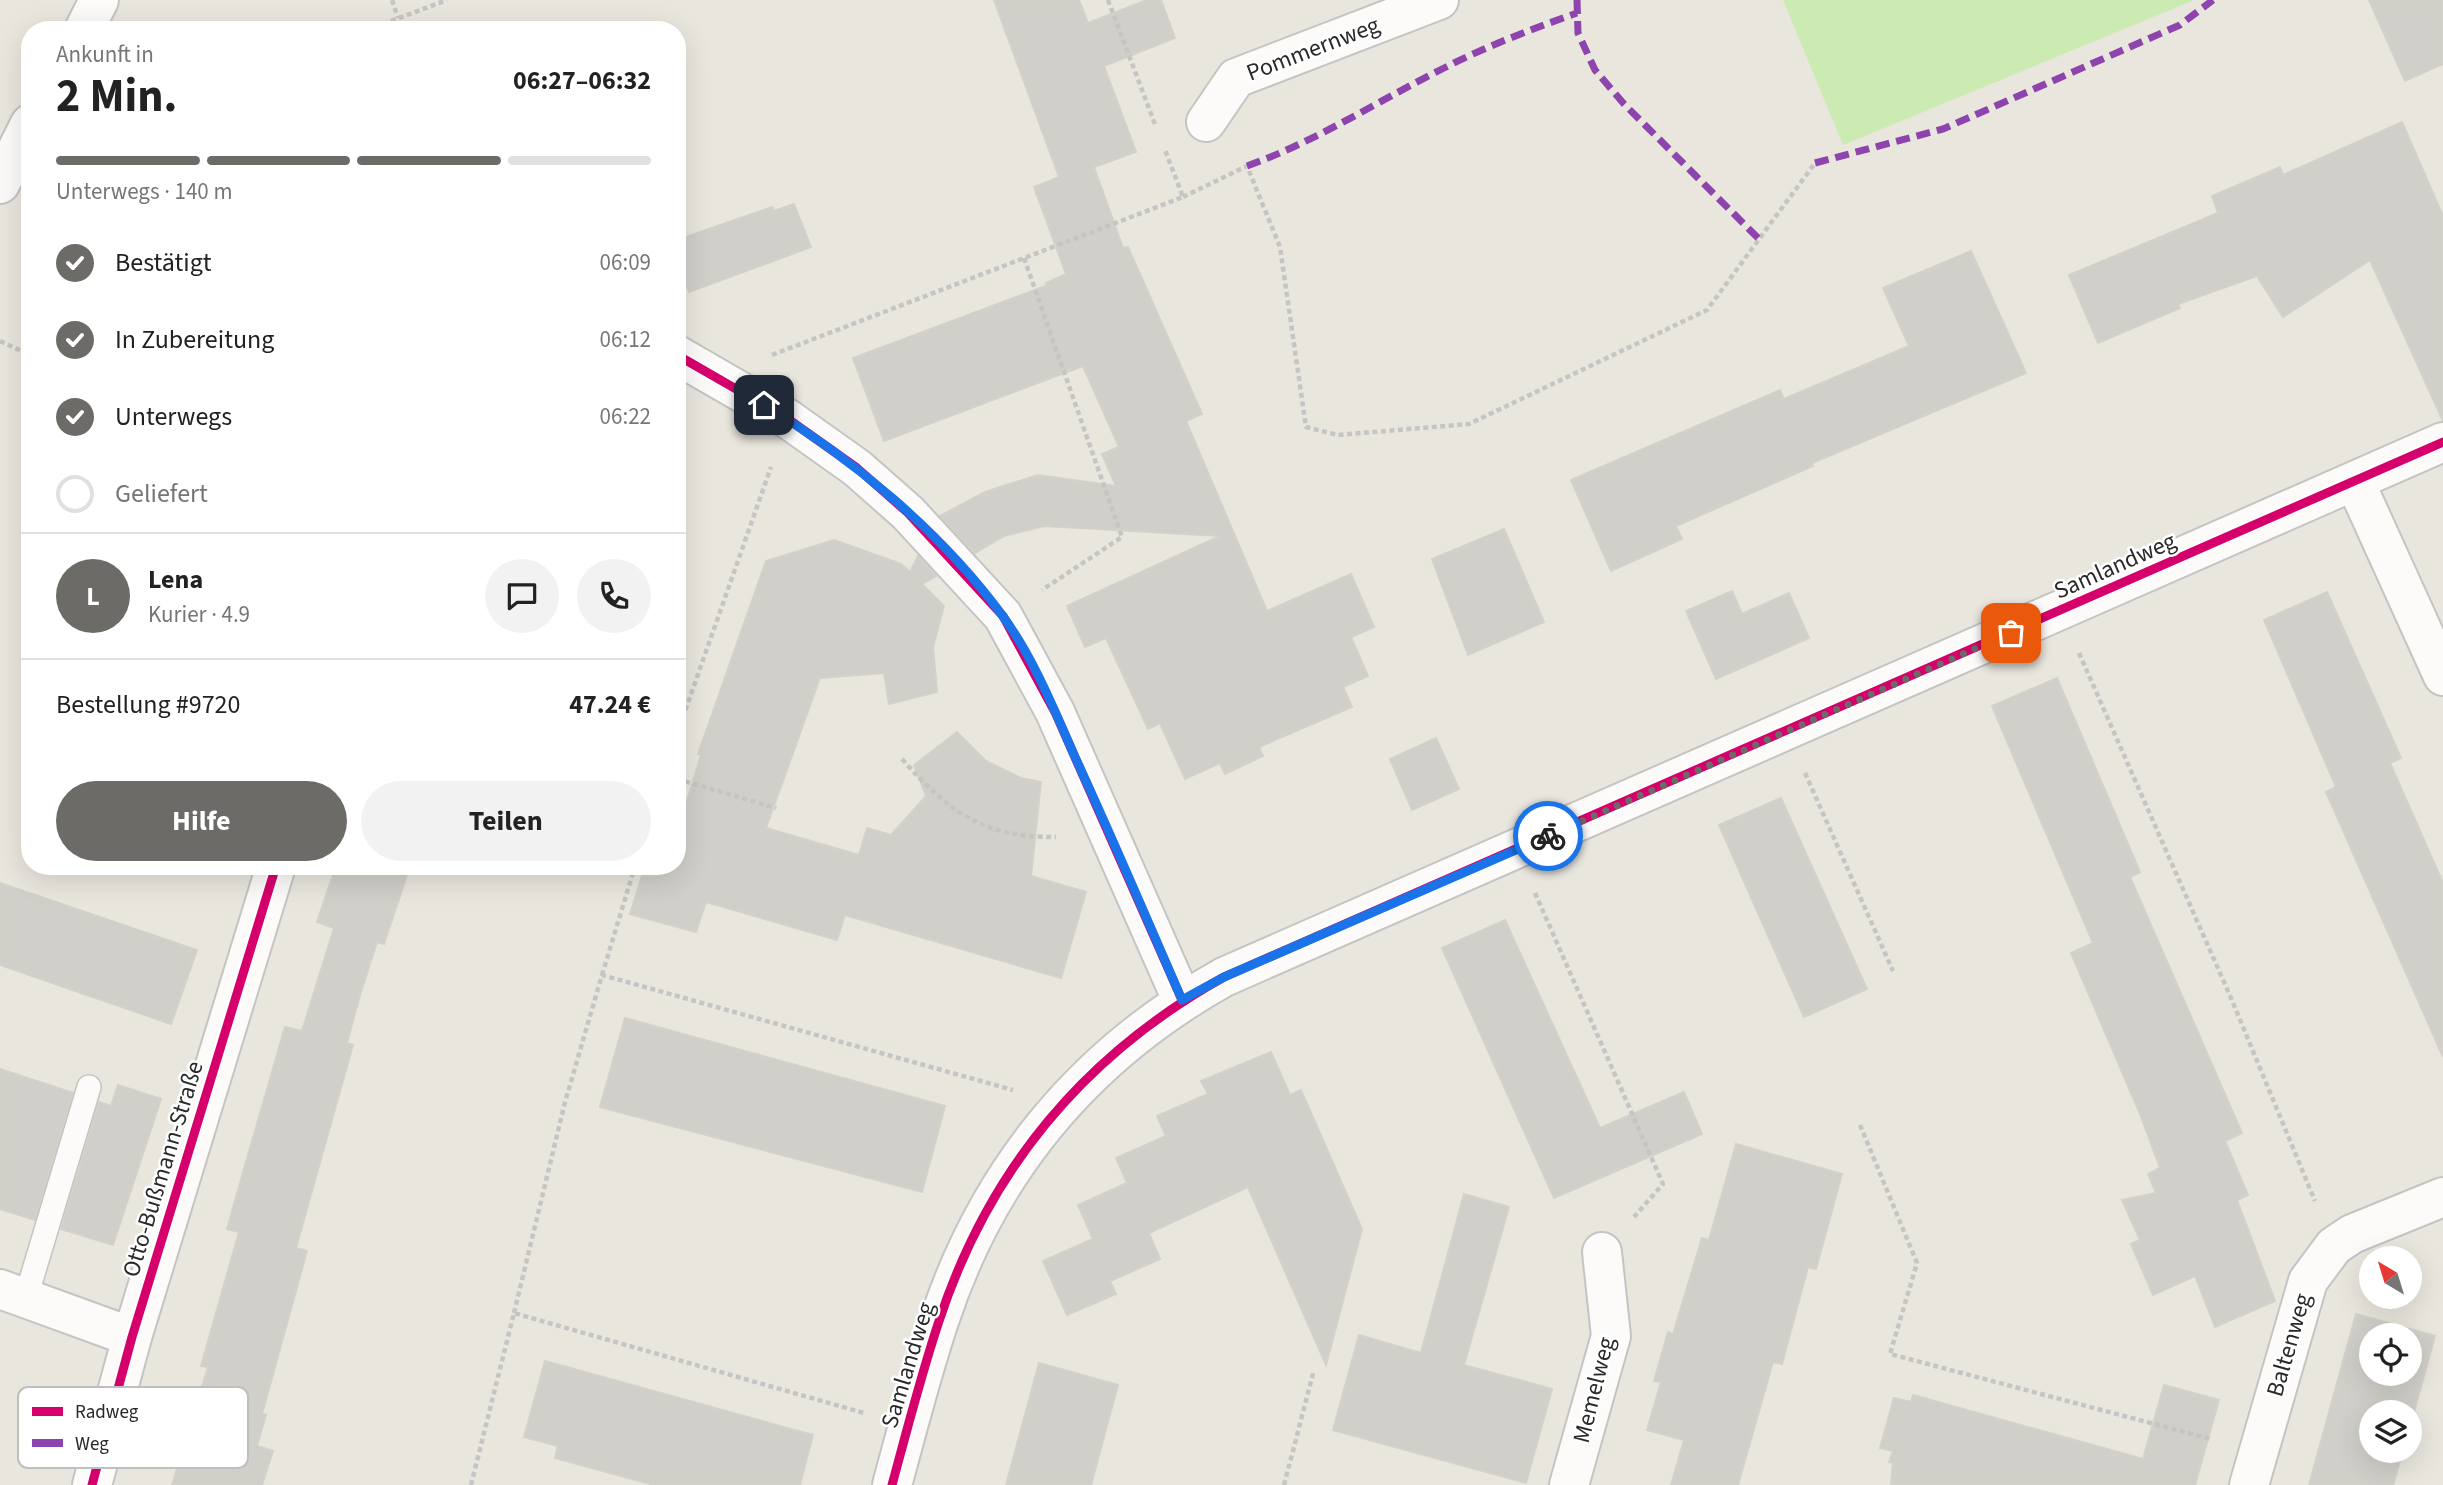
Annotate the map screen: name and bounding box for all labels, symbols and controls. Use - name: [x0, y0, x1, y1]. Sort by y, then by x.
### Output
- street label: Pommernweg: [1241, 8, 1385, 90]
- text: Ankunft in: [56, 38, 154, 71]
- text: 06:27–06:32: [513, 62, 651, 99]
- text: 2 Min.: [56, 64, 177, 129]
- text: Unterwegs · 140 m: [56, 175, 232, 208]
- icon: check: [56, 244, 94, 282]
- text: Bestätigt: [115, 244, 212, 281]
- text: 06:09: [600, 246, 651, 279]
- icon: check: [56, 321, 94, 359]
- text: In Zubereitung: [115, 321, 274, 358]
- text: 06:12: [600, 323, 651, 356]
- pin: [734, 375, 794, 435]
- icon: home: [745, 386, 783, 424]
- icon: check: [56, 398, 94, 436]
- text: Unterwegs: [115, 398, 232, 435]
- text: 06:22: [600, 400, 651, 433]
- text: Geliefert: [115, 475, 208, 512]
- street label: Samlandweg: [2048, 523, 2182, 609]
- button: chat: [485, 559, 559, 633]
- button: phone: [577, 559, 651, 633]
- text: Lena: [148, 561, 203, 598]
- text: L: [86, 578, 100, 615]
- text: Kurier · 4.9: [148, 598, 250, 631]
- pin: [1981, 603, 2041, 663]
- icon: bag: [1992, 614, 2030, 652]
- text: Bestellung #9720: [56, 686, 240, 723]
- text: 47.24 €: [569, 686, 651, 723]
- button: Hilfe: [56, 781, 347, 861]
- button: Teilen: [361, 781, 651, 861]
- courier: [1513, 801, 1583, 871]
- icon: bike: [1529, 817, 1567, 855]
- street label: Otto-Bußmann-Straße: [113, 1057, 213, 1281]
- north arrow: [2359, 1246, 2422, 1309]
- map controls: [2359, 1246, 2422, 1463]
- street label: Baltenweg: [2258, 1289, 2320, 1401]
- street label: Samlandweg: [872, 1298, 944, 1432]
- button: locate: [2359, 1323, 2422, 1386]
- street label: Memelweg: [1564, 1333, 1624, 1447]
- legend: [18, 1387, 248, 1468]
- text: Radweg: [75, 1399, 139, 1426]
- button: layers: [2359, 1400, 2422, 1463]
- text: Weg: [75, 1431, 109, 1458]

